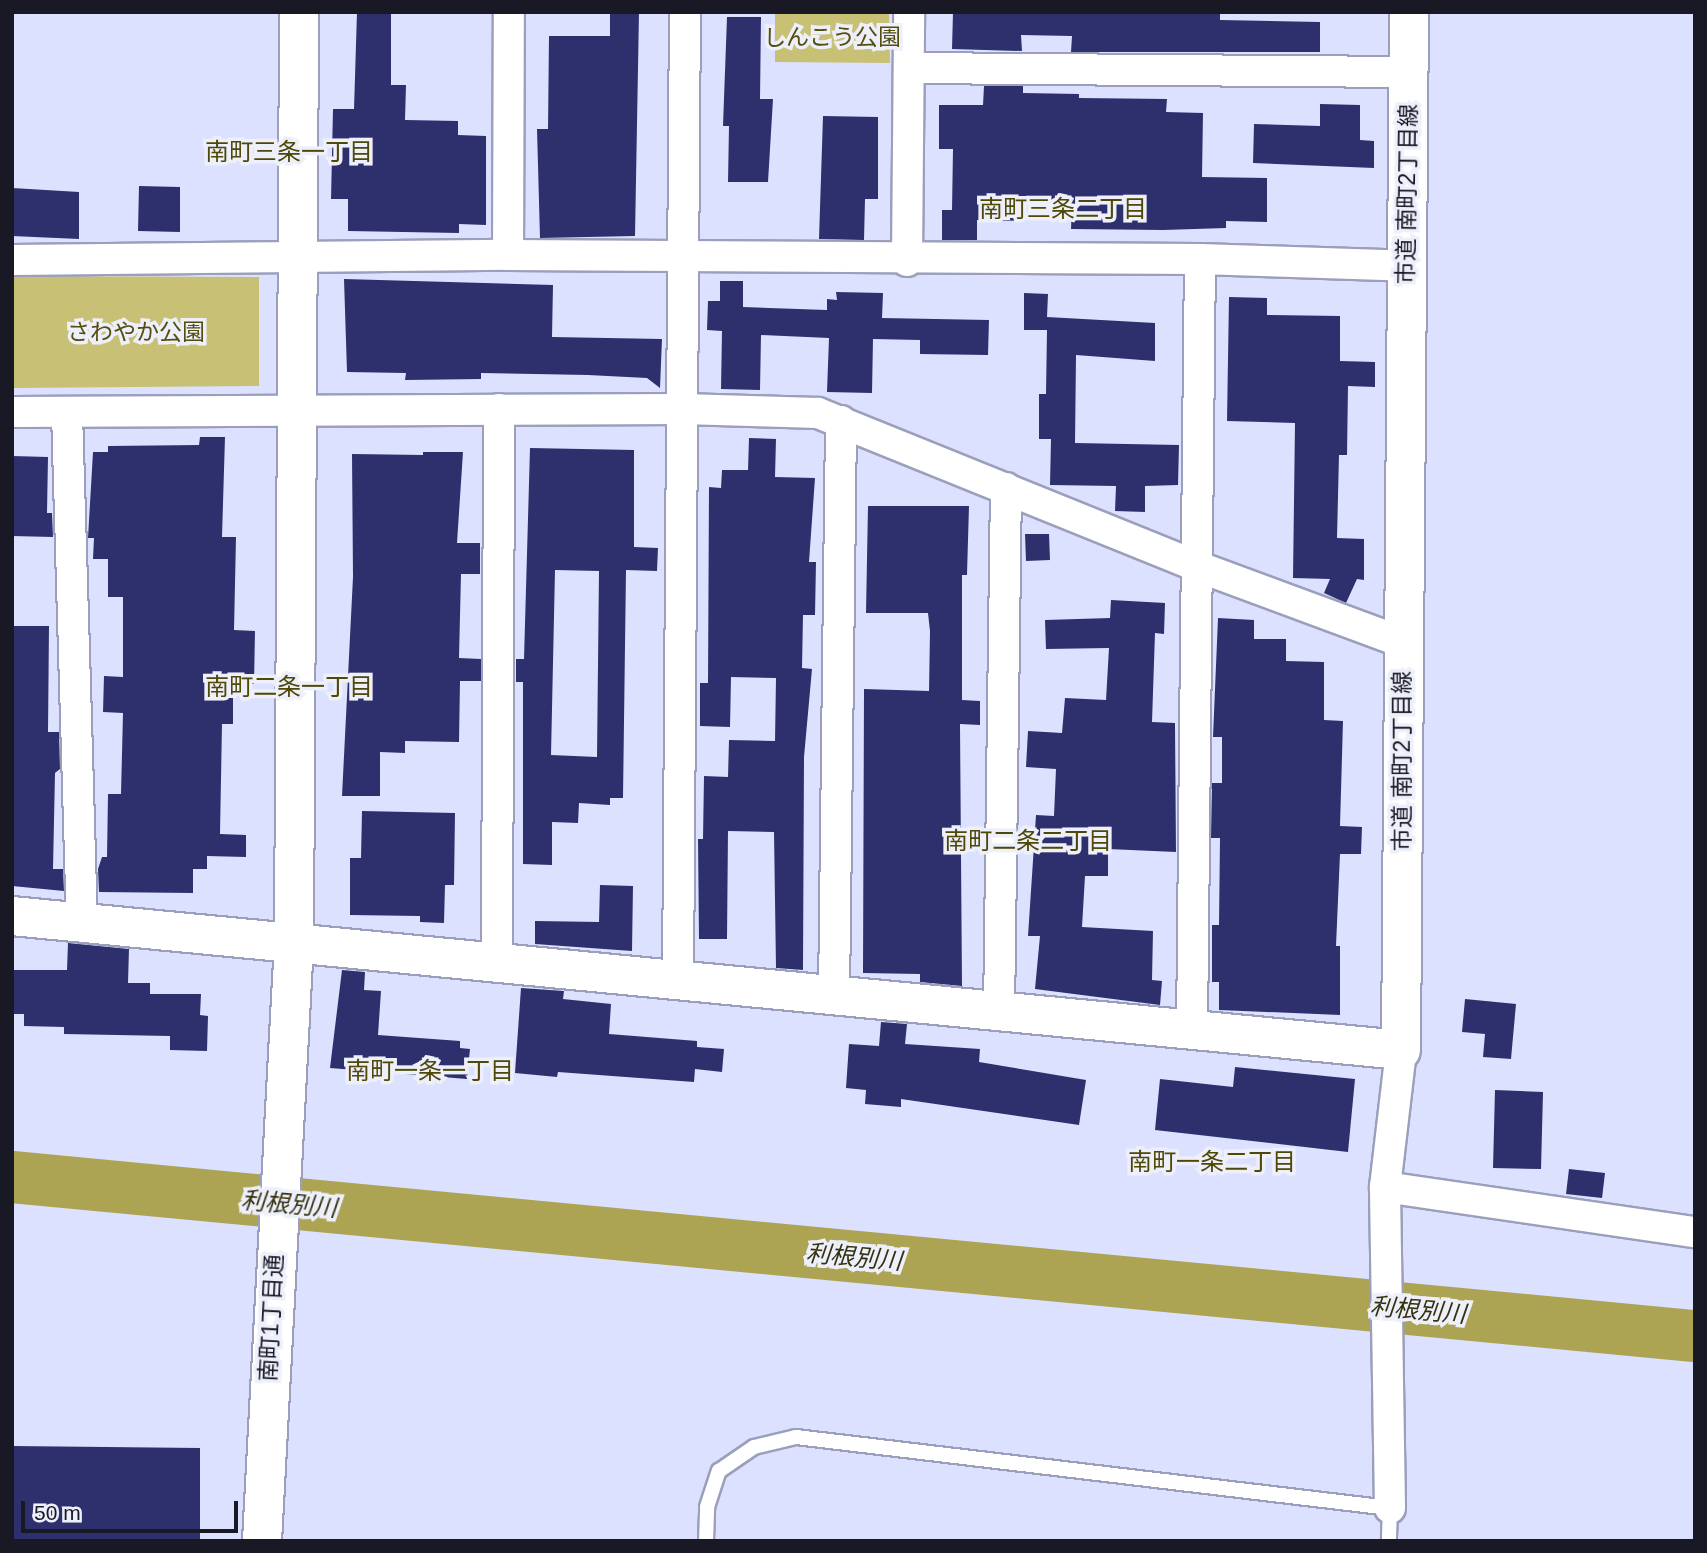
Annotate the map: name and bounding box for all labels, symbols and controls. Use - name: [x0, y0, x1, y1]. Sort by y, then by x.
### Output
- park label: しんこう公園: [763, 23, 901, 51]
- street label: 市道 南町2丁目線: [1392, 104, 1422, 284]
- district label: 南町三条一丁目: [205, 138, 373, 166]
- district label: 南町三条二丁目: [979, 195, 1147, 223]
- park label: さわやか公園: [67, 318, 205, 346]
- street label: 市道 南町2丁目線: [1388, 671, 1416, 851]
- district label: 南町二条一丁目: [205, 673, 373, 701]
- district label: 南町二条二丁目: [944, 827, 1112, 855]
- district label: 南町一条一丁目: [346, 1057, 514, 1085]
- district label: 南町一条二丁目: [1128, 1148, 1296, 1176]
- water label: 利根別川: [240, 1185, 338, 1223]
- water label: 利根別川: [805, 1238, 903, 1276]
- street label: 南町1丁目通: [254, 1253, 288, 1383]
- water label: 利根別川: [1369, 1291, 1467, 1329]
- scale bar: [24, 1486, 242, 1530]
- text: 50 m: [34, 1501, 81, 1524]

